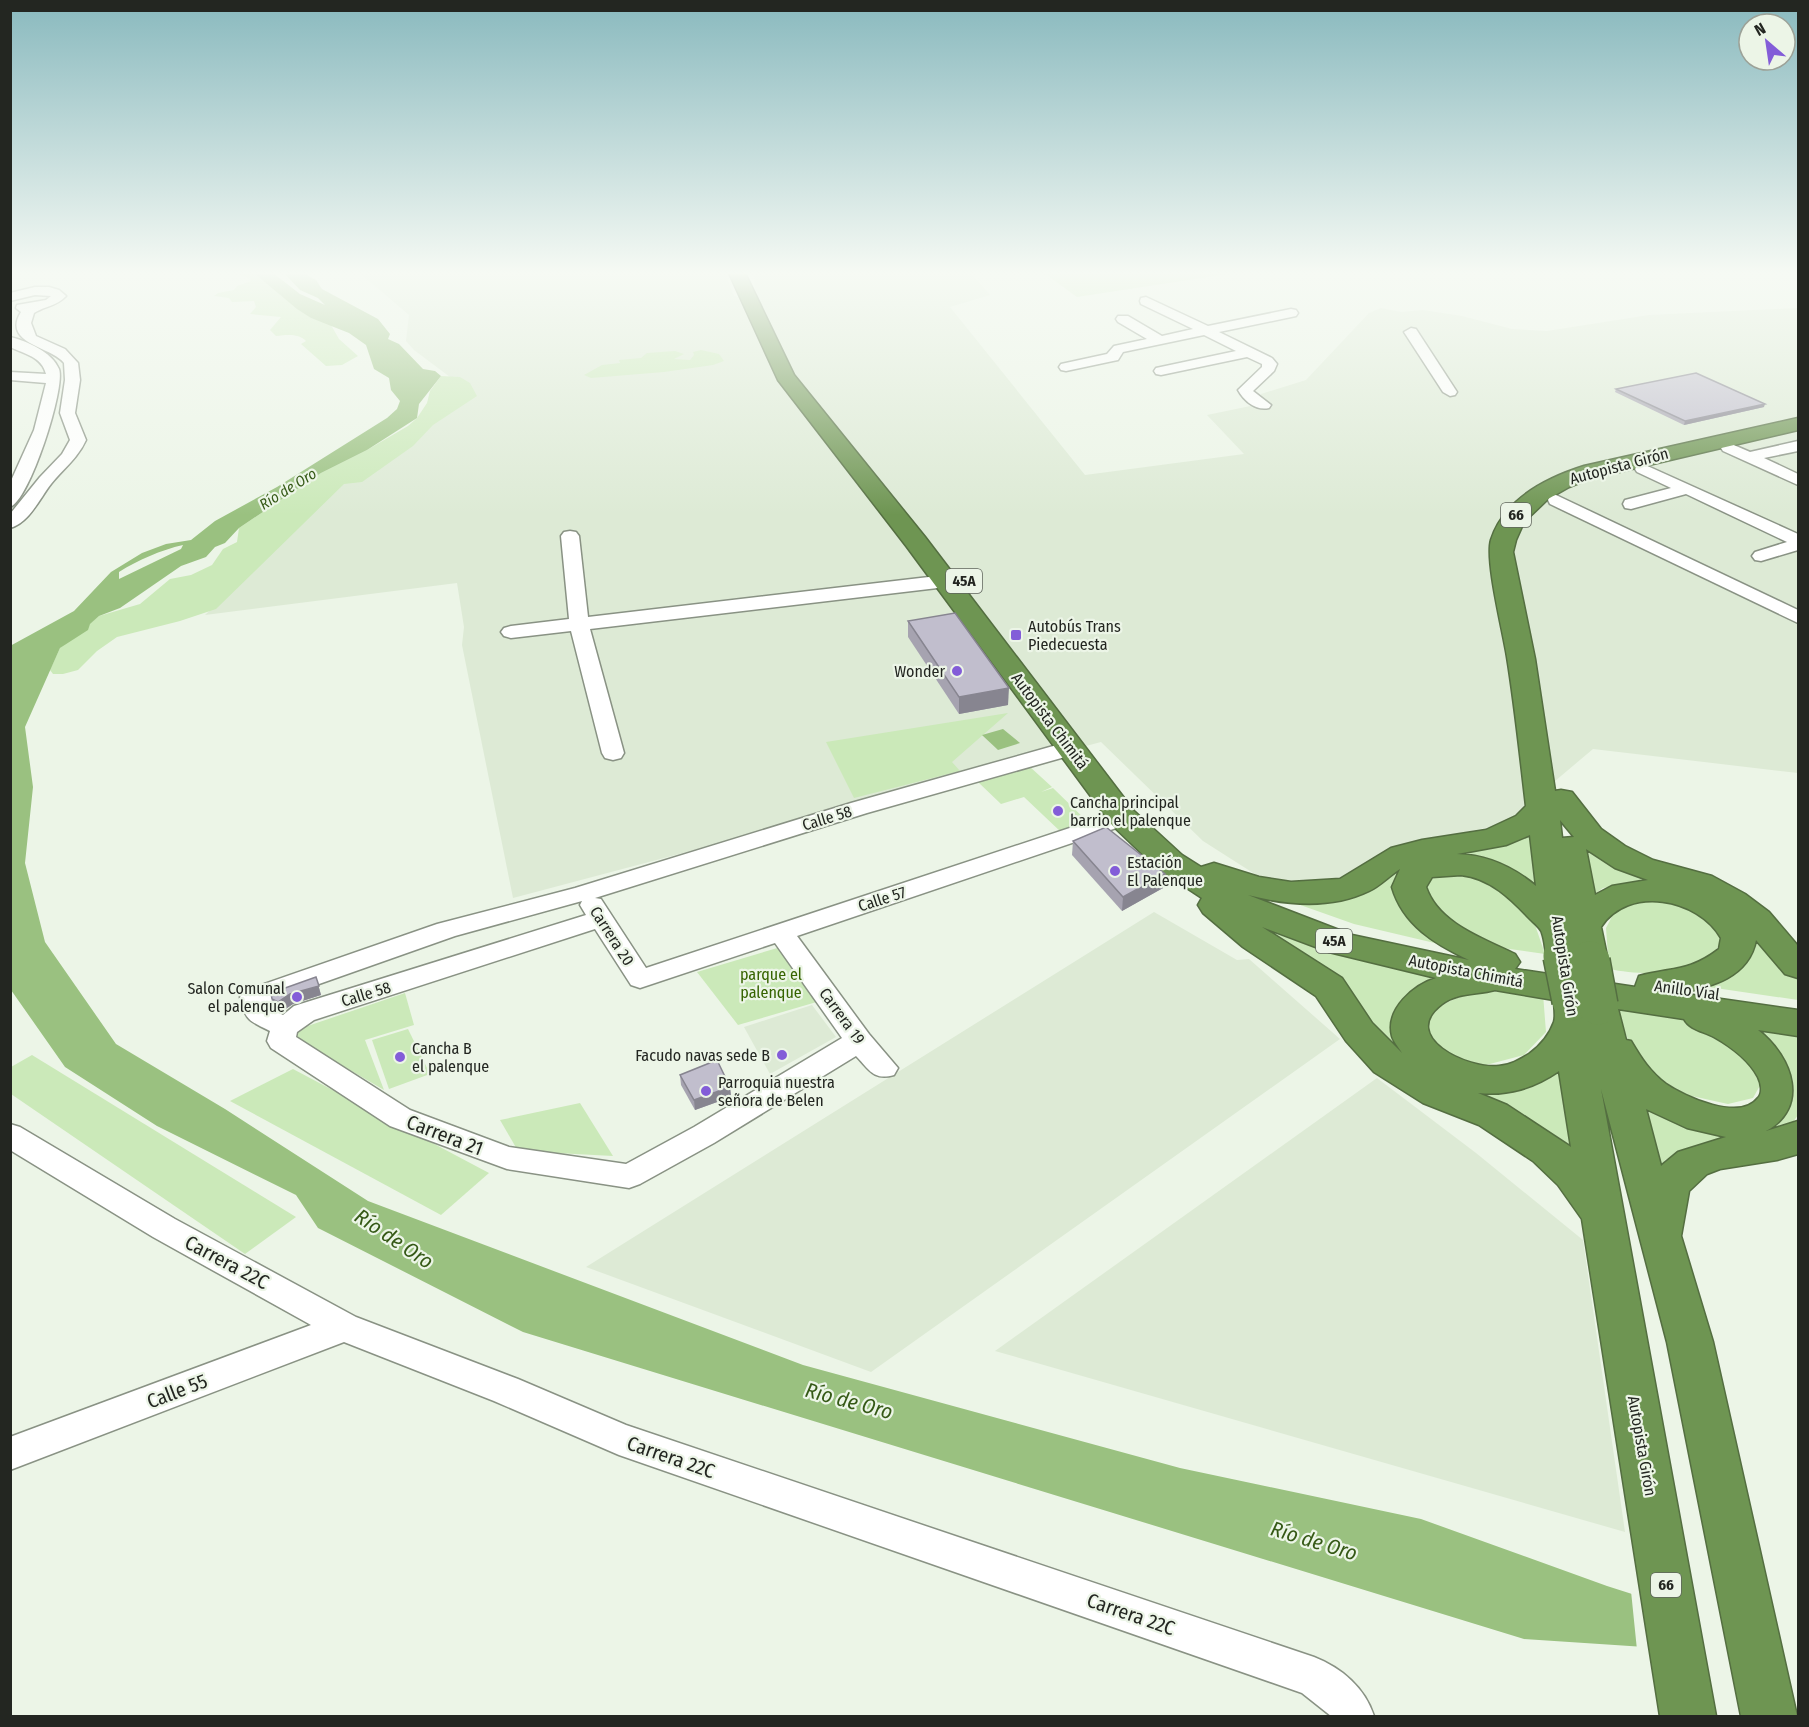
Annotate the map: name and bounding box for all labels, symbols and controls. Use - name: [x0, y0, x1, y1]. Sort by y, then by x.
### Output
- north arrow: [1737, 12, 1797, 72]
- text: N: [1751, 19, 1769, 40]
- street label: Autopista Girón: [1568, 444, 1670, 488]
- water label: Río de Oro: [256, 464, 320, 514]
- road number: 66: [1501, 503, 1531, 527]
- road number: 45A: [946, 569, 982, 593]
- place label: Autobús Trans Piedecuesta: [1028, 617, 1121, 654]
- marker: Autobús Trans Piedecuesta: [1009, 628, 1023, 642]
- place label: Wonder: [894, 662, 945, 681]
- marker: Wonder: [950, 664, 964, 678]
- street label: Autopista Chimitá: [1007, 669, 1093, 773]
- place label: Cancha principal barrio el palenque: [1070, 793, 1191, 830]
- street label: Calle 58: [800, 801, 854, 835]
- marker: Cancha principal barrio el palenque: [1051, 804, 1065, 818]
- place label: Estación El Palenque: [1127, 853, 1203, 890]
- marker: Estación El Palenque: [1108, 864, 1122, 878]
- street label: Calle 57: [856, 882, 909, 916]
- street label: Carrera 20: [586, 903, 638, 969]
- street label: Autopista Girón: [1548, 914, 1582, 1018]
- road number: 45A: [1316, 929, 1352, 953]
- street label: Autopista Chimitá: [1407, 951, 1525, 991]
- park label: parque el palenque: [740, 965, 802, 1002]
- street label: Anillo Víal: [1653, 976, 1721, 1004]
- street label: Calle 58: [339, 977, 393, 1011]
- place label: Salon Comunal el palenque: [187, 979, 285, 1016]
- street label: Carrera 19: [815, 984, 869, 1048]
- marker: Salon Comunal el palenque: [290, 990, 304, 1004]
- place label: Cancha B el palenque: [412, 1039, 489, 1076]
- place label: Facudo navas sede B: [635, 1046, 770, 1065]
- marker: Facudo navas sede B: [775, 1048, 789, 1062]
- marker: Cancha B el palenque: [393, 1050, 407, 1064]
- place label: Parroquia nuestra señora de Belen: [718, 1073, 835, 1110]
- marker: Parroquia nuestra señora de Belen: [699, 1084, 713, 1098]
- street label: Carrera 21: [403, 1109, 487, 1161]
- water label: Río de Oro: [350, 1203, 438, 1275]
- street label: Carrera 22C: [181, 1230, 273, 1294]
- street label: Calle 55: [143, 1369, 211, 1413]
- water label: Río de Oro: [803, 1377, 895, 1425]
- street label: Autopista Girón: [1624, 1394, 1660, 1498]
- street label: Carrera 22C: [624, 1431, 718, 1483]
- water label: Río de Oro: [1268, 1516, 1360, 1566]
- road number: 66: [1651, 1573, 1681, 1597]
- street label: Carrera 22C: [1084, 1588, 1178, 1640]

